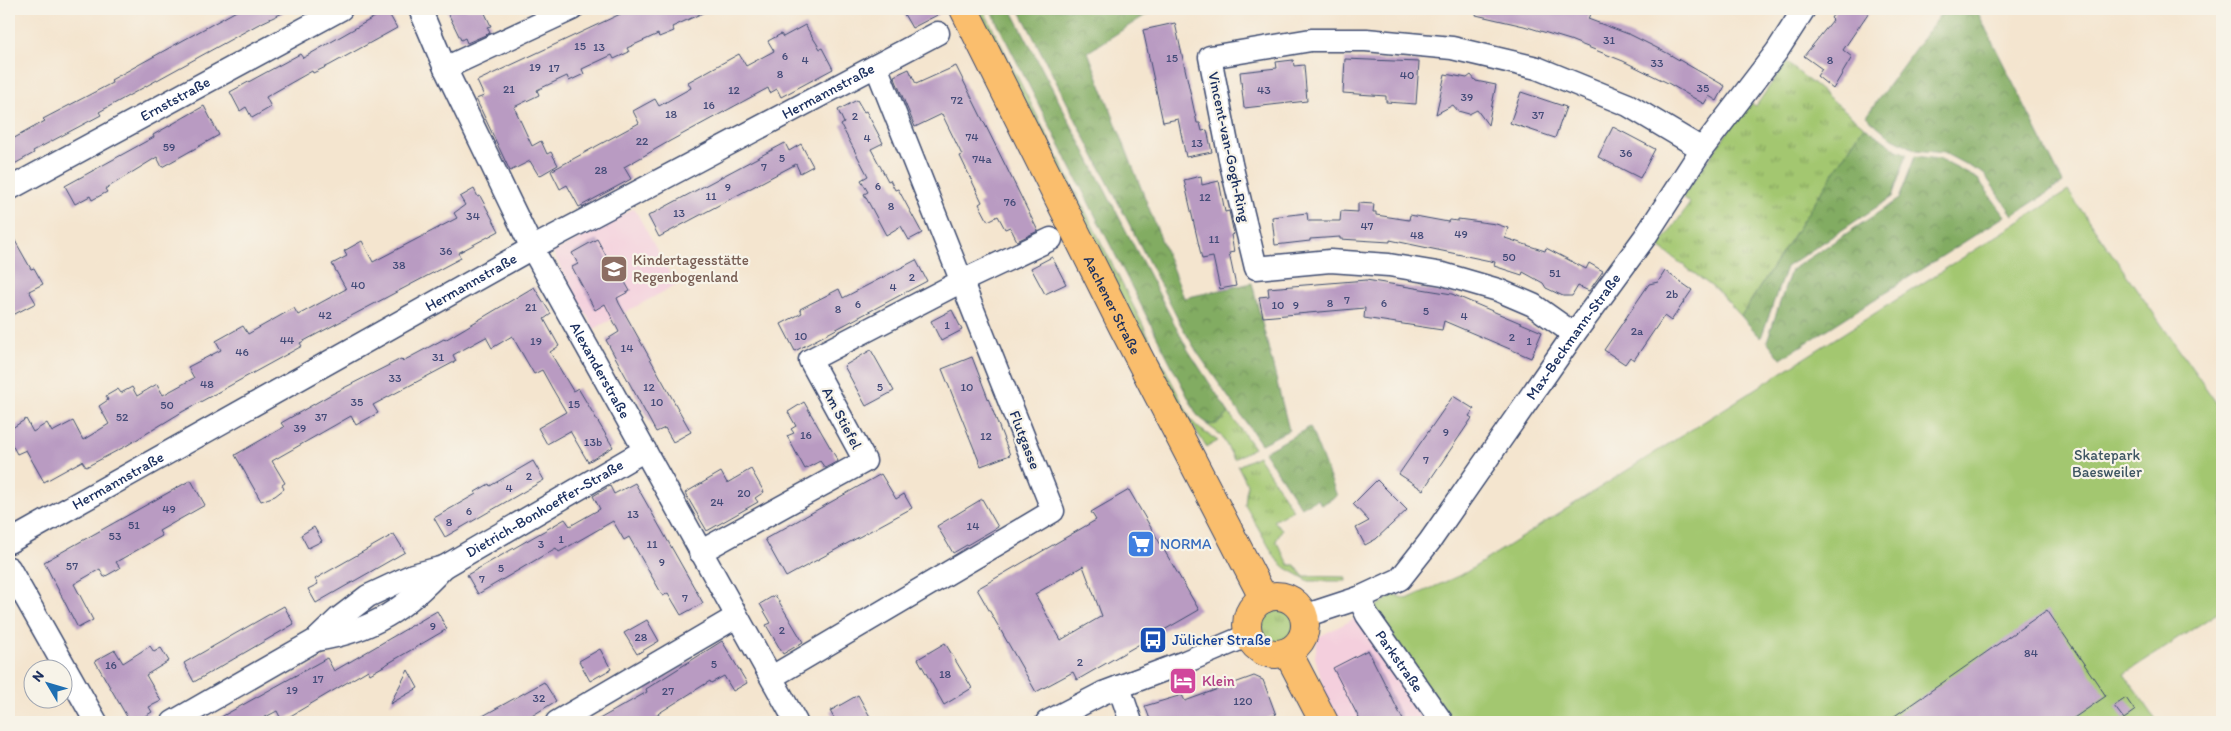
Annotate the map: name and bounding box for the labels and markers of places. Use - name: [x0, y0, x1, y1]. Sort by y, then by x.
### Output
- place label: Kindertagesstätte Regenbogenland: [633, 251, 749, 286]
- school or university icon: Kindertagesstätte Regenbogenland: [599, 254, 629, 284]
- supermarket icon: NORMA: [1126, 529, 1156, 559]
- place label: NORMA: [1160, 535, 1212, 553]
- bus stop icon: Jülicher Straße: [1138, 625, 1168, 655]
- place label: Jülicher Straße: [1172, 631, 1271, 649]
- hotel icon: Klein: [1168, 666, 1198, 696]
- place label: Klein: [1202, 672, 1235, 690]

